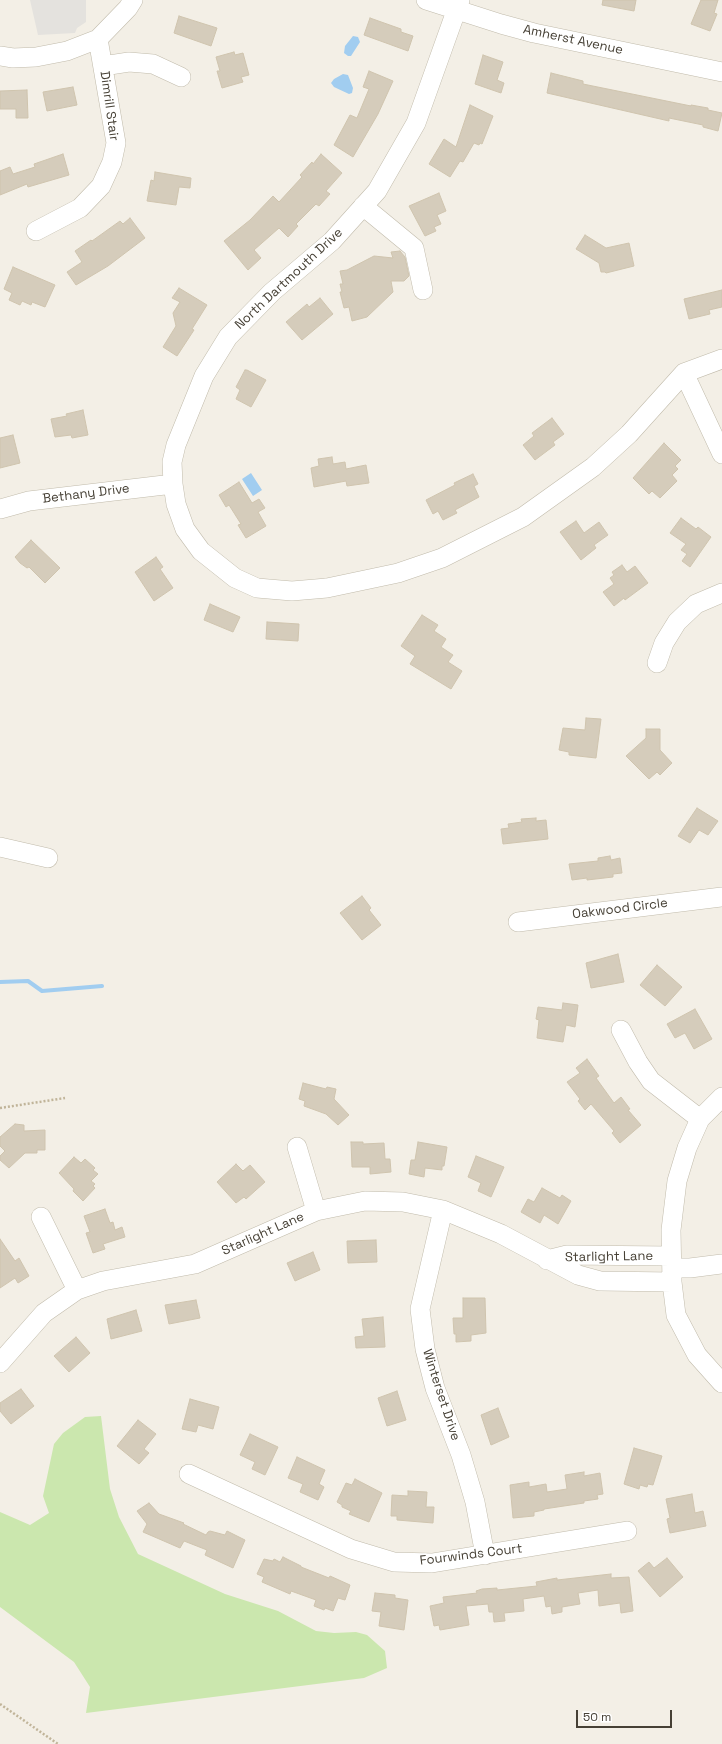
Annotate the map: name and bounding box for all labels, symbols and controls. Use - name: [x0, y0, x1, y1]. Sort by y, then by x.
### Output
- street label: Amherst Avenue: [522, 22, 624, 58]
- street label: Dimrill Stair: [96, 70, 122, 142]
- street label: North Dartmouth Drive: [232, 225, 346, 333]
- street label: Bethany Drive: [41, 481, 131, 507]
- street label: Oakwood Circle: [571, 895, 669, 923]
- street label: Starlight Lane: [219, 1209, 307, 1259]
- street label: Starlight Lane: [565, 1248, 653, 1266]
- street label: Winterset Drive: [419, 1347, 463, 1443]
- street label: Fourwinds Court: [419, 1541, 523, 1569]
- scale bar: [578, 1702, 674, 1728]
- text: 50 m: [583, 1709, 611, 1725]

